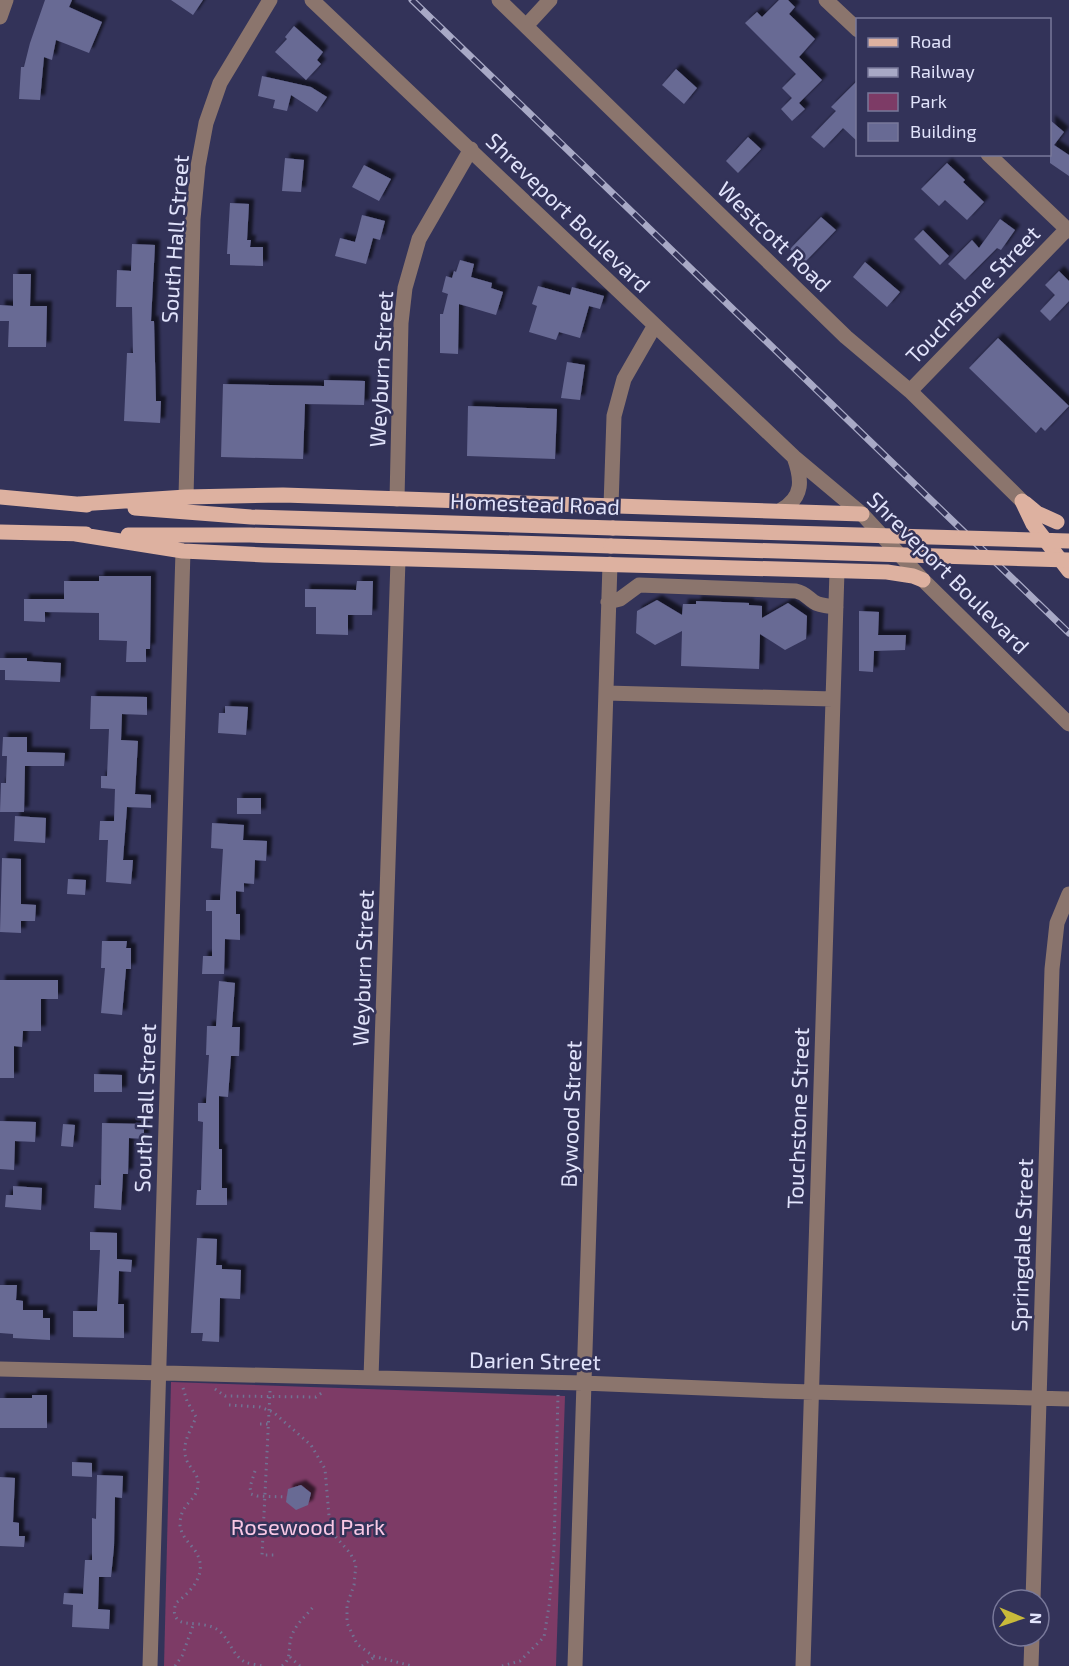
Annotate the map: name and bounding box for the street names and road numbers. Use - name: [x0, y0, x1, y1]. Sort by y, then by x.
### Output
- street label: Shreveport Boulevard: [482, 127, 656, 297]
- street label: South Hall Street: [155, 154, 193, 324]
- street label: Westcott Road: [713, 176, 837, 296]
- street label: Touchstone Street: [900, 220, 1044, 368]
- street label: Weyburn Street: [363, 290, 397, 448]
- street label: Shreveport Boulevard: [863, 486, 1035, 658]
- street label: Homestead Road: [450, 487, 620, 519]
- street label: Weyburn Street: [346, 889, 378, 1047]
- street label: South Hall Street: [128, 1023, 160, 1193]
- street label: Touchstone Street: [781, 1027, 813, 1209]
- street label: Bywood Street: [554, 1040, 586, 1188]
- street label: Springdale Street: [1005, 1158, 1037, 1332]
- street label: Darien Street: [469, 1346, 601, 1374]

